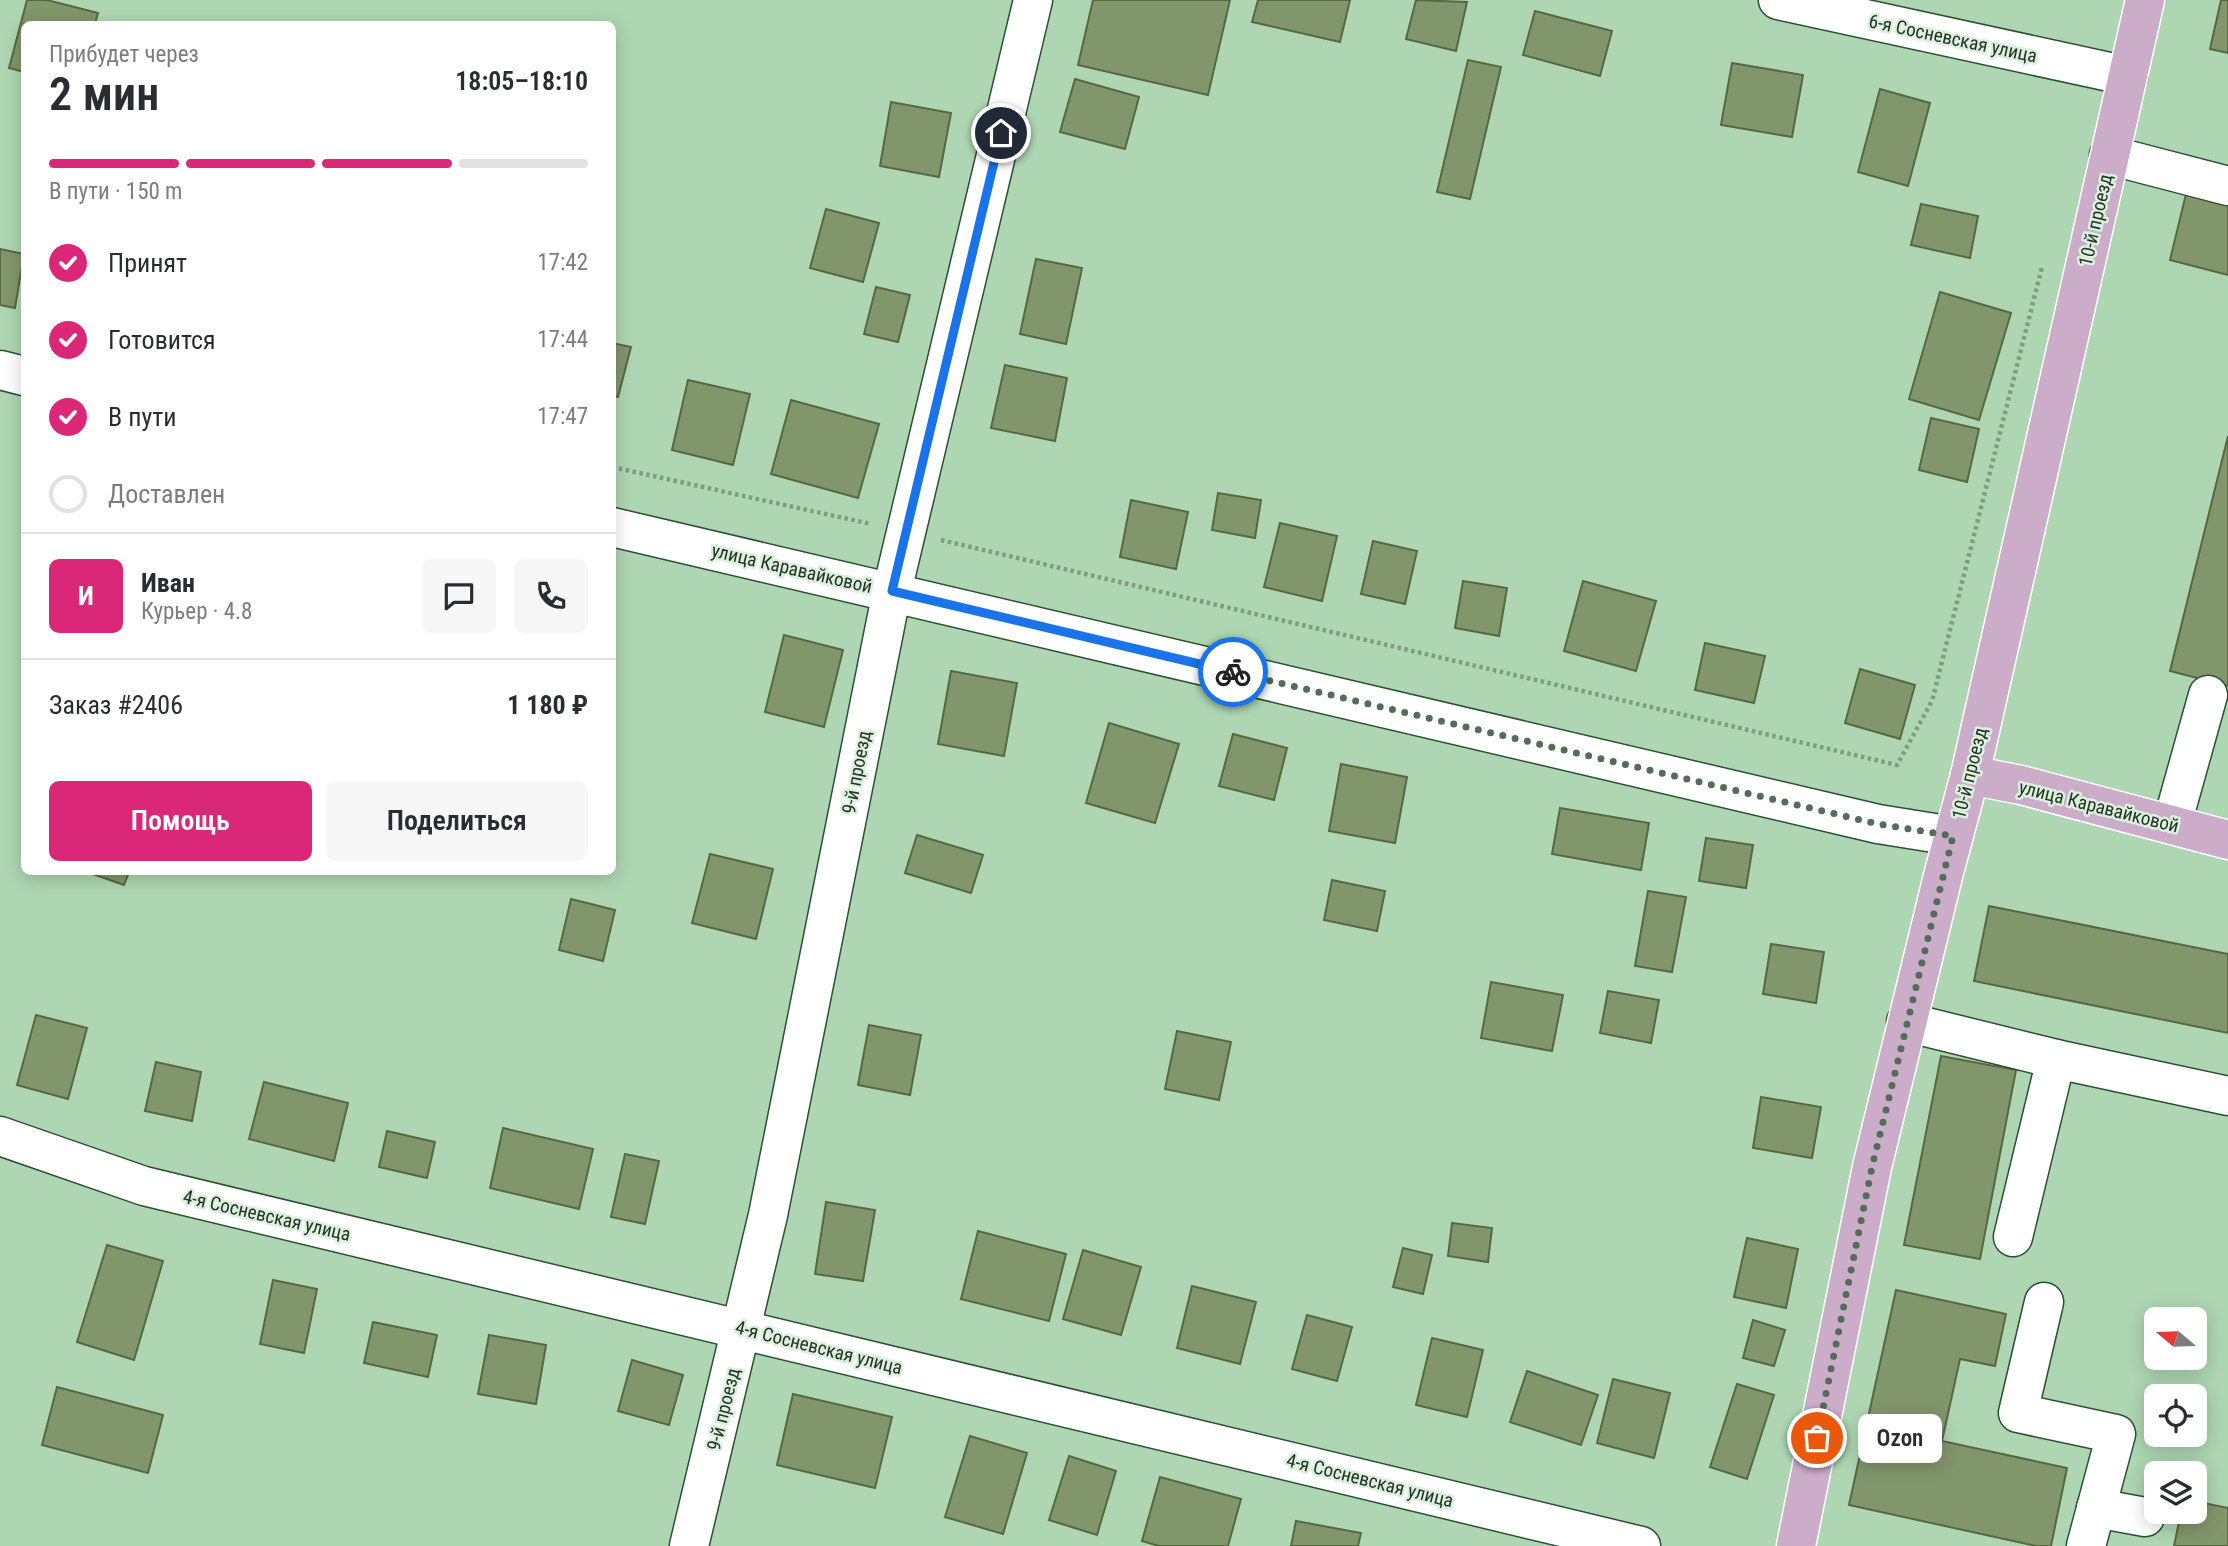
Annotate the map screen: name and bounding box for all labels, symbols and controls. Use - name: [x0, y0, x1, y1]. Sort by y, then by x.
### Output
- street label: 6-я Сосневская улица: [1867, 9, 2039, 68]
- text: Прибудет через: [49, 41, 199, 68]
- text: 18:05–18:10: [455, 66, 588, 96]
- text: 2 мин: [49, 67, 159, 121]
- pin: [971, 103, 1031, 163]
- icon: home: [982, 114, 1020, 152]
- street label: 10-й проезд: [2074, 172, 2117, 268]
- text: В пути · 150 m: [49, 178, 182, 205]
- icon: check: [49, 244, 87, 282]
- text: Принят: [108, 248, 187, 278]
- text: 17:42: [537, 249, 588, 276]
- icon: check: [49, 321, 87, 359]
- text: Готовится: [108, 325, 216, 355]
- text: 17:44: [537, 326, 588, 353]
- icon: check: [49, 398, 87, 436]
- text: В пути: [108, 402, 177, 432]
- text: 17:47: [537, 403, 588, 430]
- text: Доставлен: [108, 479, 225, 509]
- street label: улица Каравайковой: [709, 539, 874, 598]
- button: chat: [422, 559, 496, 633]
- button: phone: [514, 559, 588, 633]
- text: Иван: [141, 568, 195, 598]
- text: И: [78, 581, 94, 611]
- text: Курьер · 4.8: [141, 598, 252, 625]
- courier: [1198, 637, 1268, 707]
- icon: bike: [1214, 653, 1252, 691]
- text: Заказ #2406: [49, 690, 183, 720]
- text: 1 180 ₽: [507, 690, 588, 720]
- street label: 10-й проезд: [1947, 725, 1992, 821]
- street label: 9-й проезд: [837, 729, 876, 816]
- street label: улица Каравайковой: [2016, 775, 2181, 838]
- button: Помощь: [49, 781, 312, 861]
- button: Поделиться: [326, 781, 588, 861]
- street label: 4-я Сосневская улица: [181, 1185, 353, 1246]
- north arrow: [2144, 1307, 2207, 1370]
- map controls: [2144, 1307, 2207, 1524]
- street label: 4-я Сосневская улица: [733, 1316, 905, 1379]
- street label: 9-й проезд: [702, 1365, 745, 1453]
- button: locate: [2144, 1384, 2207, 1447]
- pin: [1787, 1408, 1847, 1468]
- callout: Ozon: [1859, 1414, 1943, 1462]
- icon: bag: [1798, 1419, 1836, 1457]
- text: Ozon: [1877, 1425, 1923, 1452]
- street label: 4-я Сосневская улица: [1284, 1449, 1456, 1512]
- button: layers: [2144, 1461, 2207, 1524]

